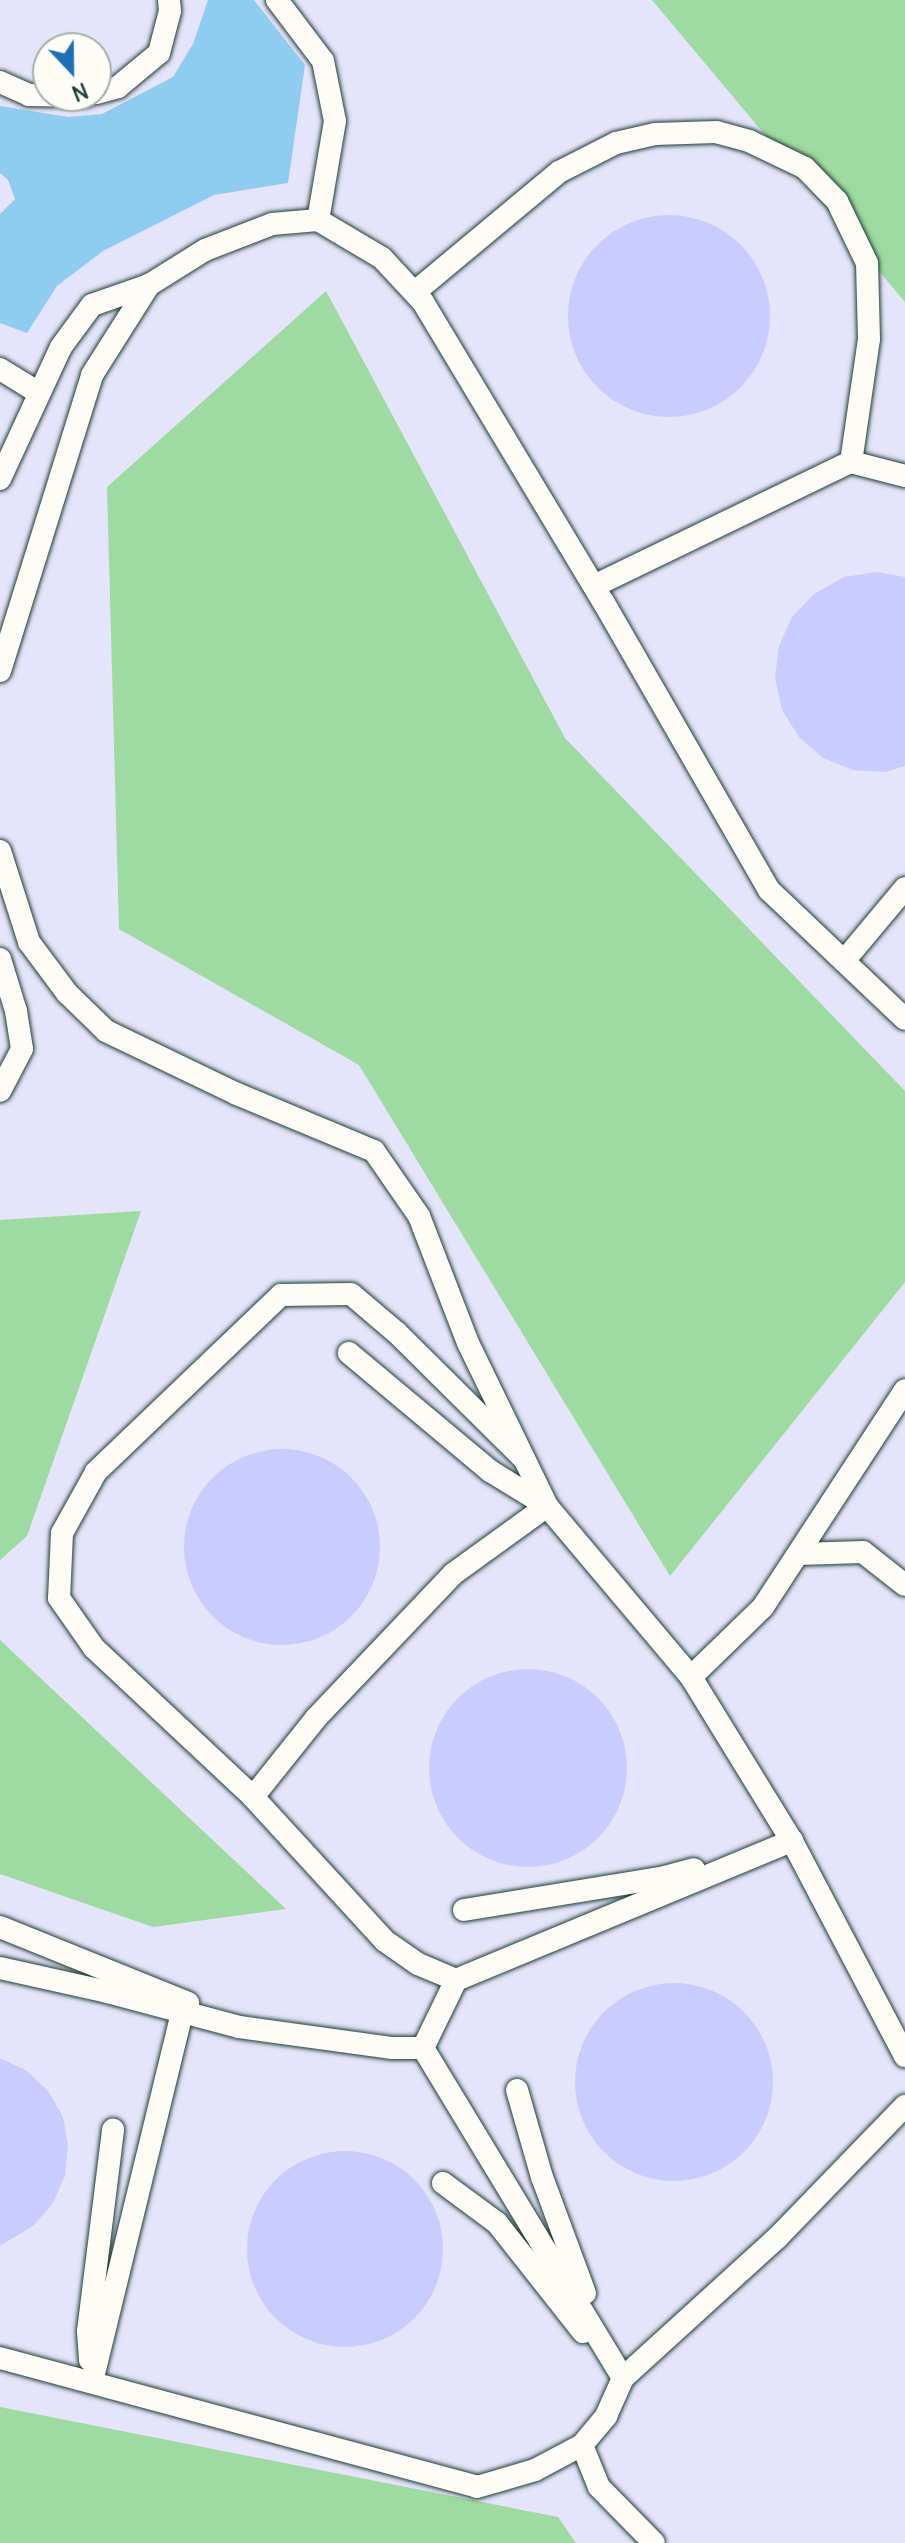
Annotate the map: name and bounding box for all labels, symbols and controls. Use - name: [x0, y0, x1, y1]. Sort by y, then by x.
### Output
- north arrow: [32, 32, 112, 112]
- text: N: [68, 77, 93, 108]

